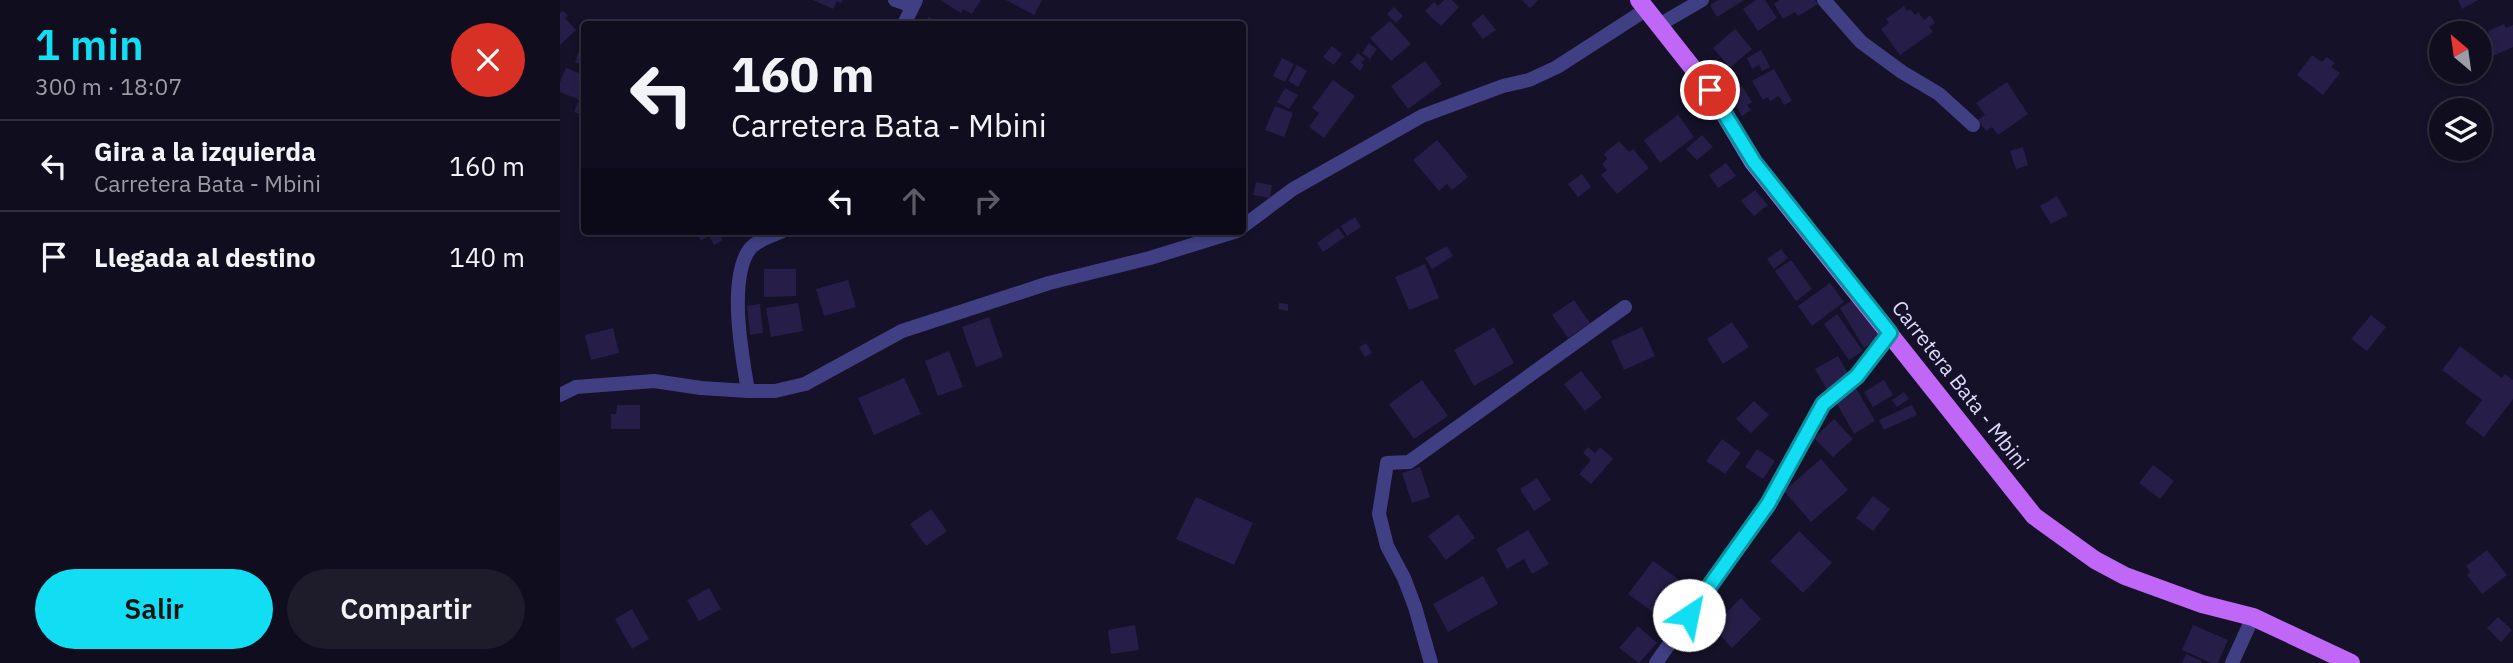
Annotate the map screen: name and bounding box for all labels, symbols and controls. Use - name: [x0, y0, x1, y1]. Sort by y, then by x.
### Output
- text: 1 min: [35, 17, 144, 72]
- north arrow: [2429, 21, 2492, 84]
- map controls: [2429, 21, 2492, 161]
- button: close: [451, 23, 525, 97]
- text: 160 m: [731, 42, 875, 105]
- icon: left: [616, 49, 707, 140]
- pin: [1680, 60, 1740, 120]
- text: 300 m · 18:07: [35, 71, 182, 101]
- icon: arrive: [1691, 71, 1729, 109]
- button: layers: [2429, 98, 2492, 161]
- text: Carretera Bata - Mbini: [731, 104, 1047, 146]
- text: Gira a la izquierda: [94, 134, 316, 168]
- icon: left: [35, 147, 73, 185]
- text: 160 m: [449, 149, 525, 183]
- text: Carretera Bata - Mbini: [94, 168, 321, 198]
- icon: left: [822, 182, 860, 220]
- icon: ahead: [895, 182, 933, 220]
- icon: right: [968, 182, 1006, 220]
- icon: arrive: [35, 238, 73, 276]
- text: Llegada al destino: [94, 240, 316, 274]
- text: 140 m: [449, 240, 525, 274]
- street label: Carretera Bata - Mbini: [1886, 294, 2036, 475]
- button: Salir: [35, 569, 273, 649]
- button: Compartir: [287, 569, 525, 649]
- position arrow: [1652, 578, 1726, 652]

